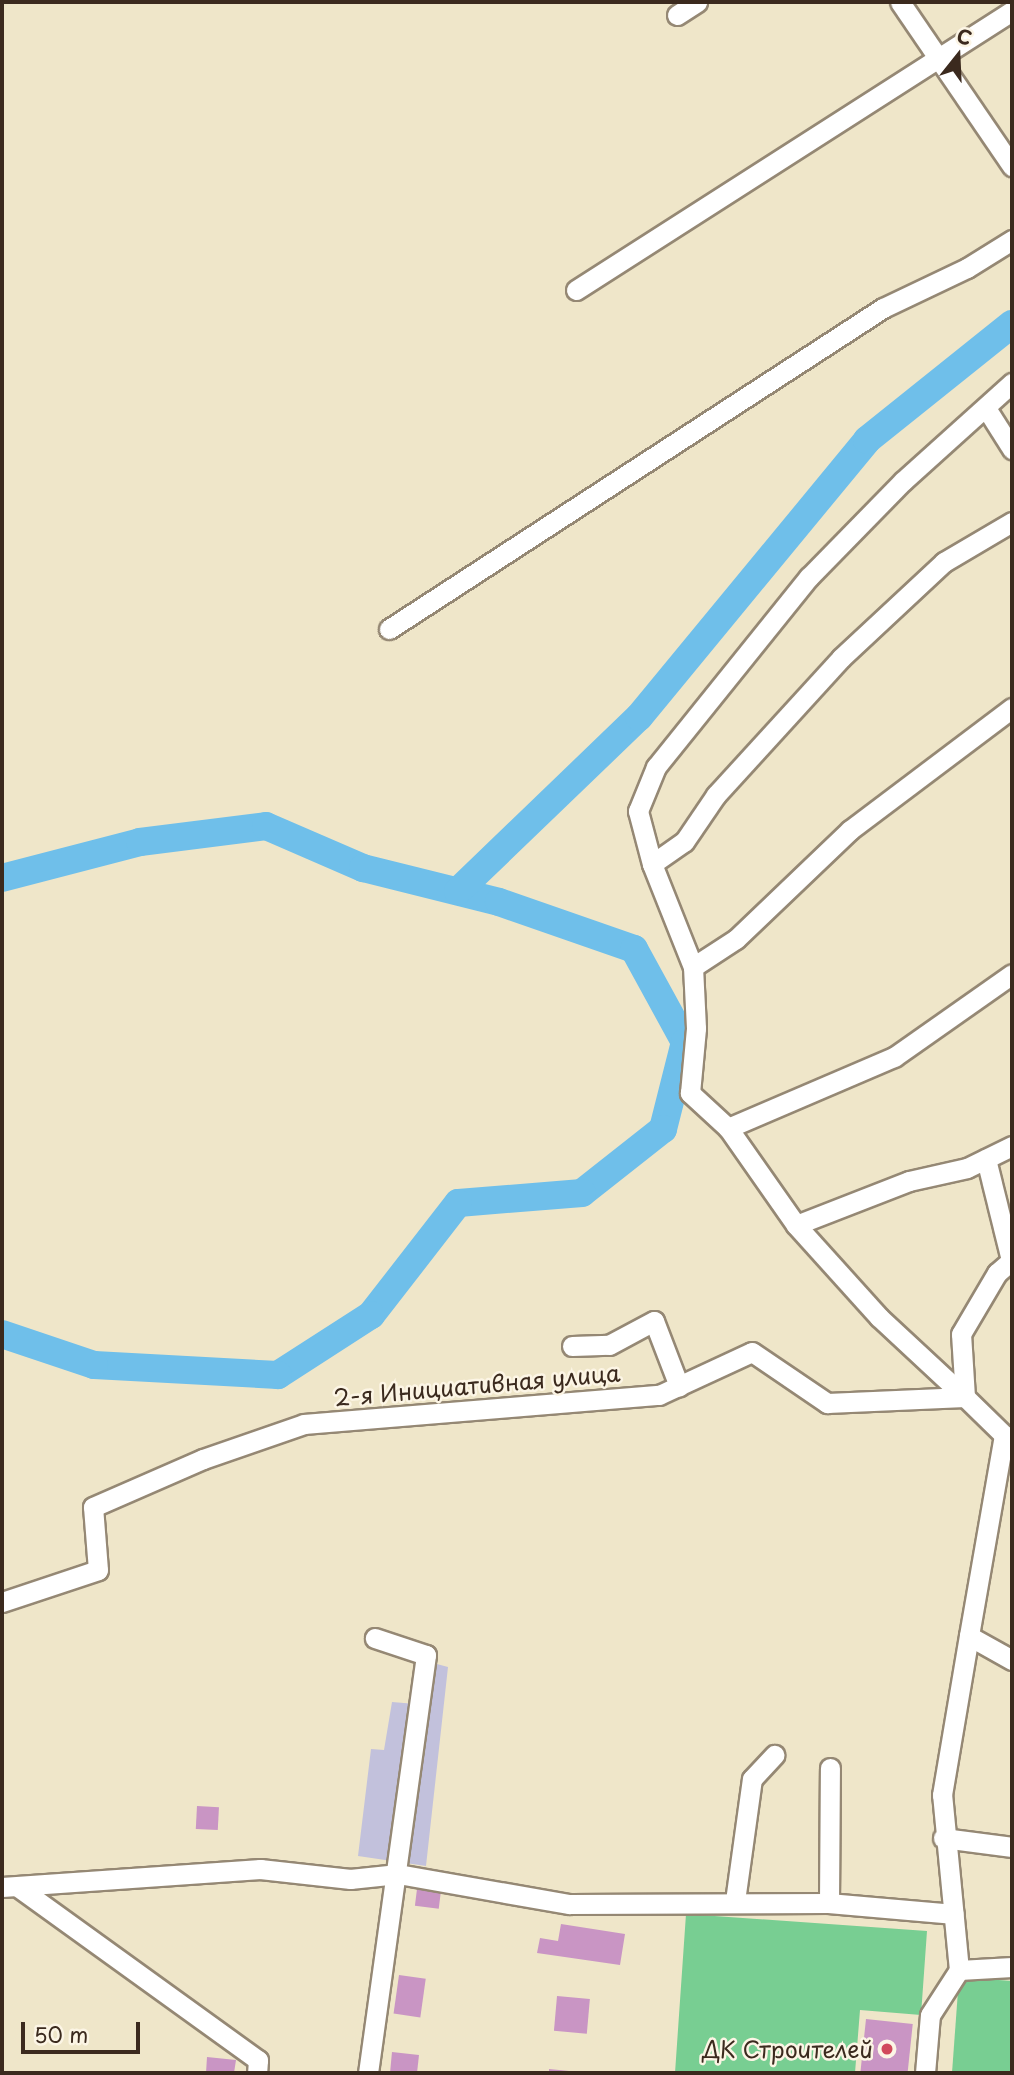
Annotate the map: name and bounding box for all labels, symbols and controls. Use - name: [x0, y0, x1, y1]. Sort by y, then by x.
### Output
- north arrow: [923, 21, 993, 91]
- text: С: [953, 21, 976, 52]
- street label: 2-я Инициативная улица: [332, 1359, 622, 1411]
- scale bar: [24, 2008, 144, 2052]
- text: 50 m: [34, 2018, 88, 2050]
- place label: ДК Строителей: [701, 2035, 873, 2063]
- marker: ДК Строителей: [879, 2041, 895, 2057]

